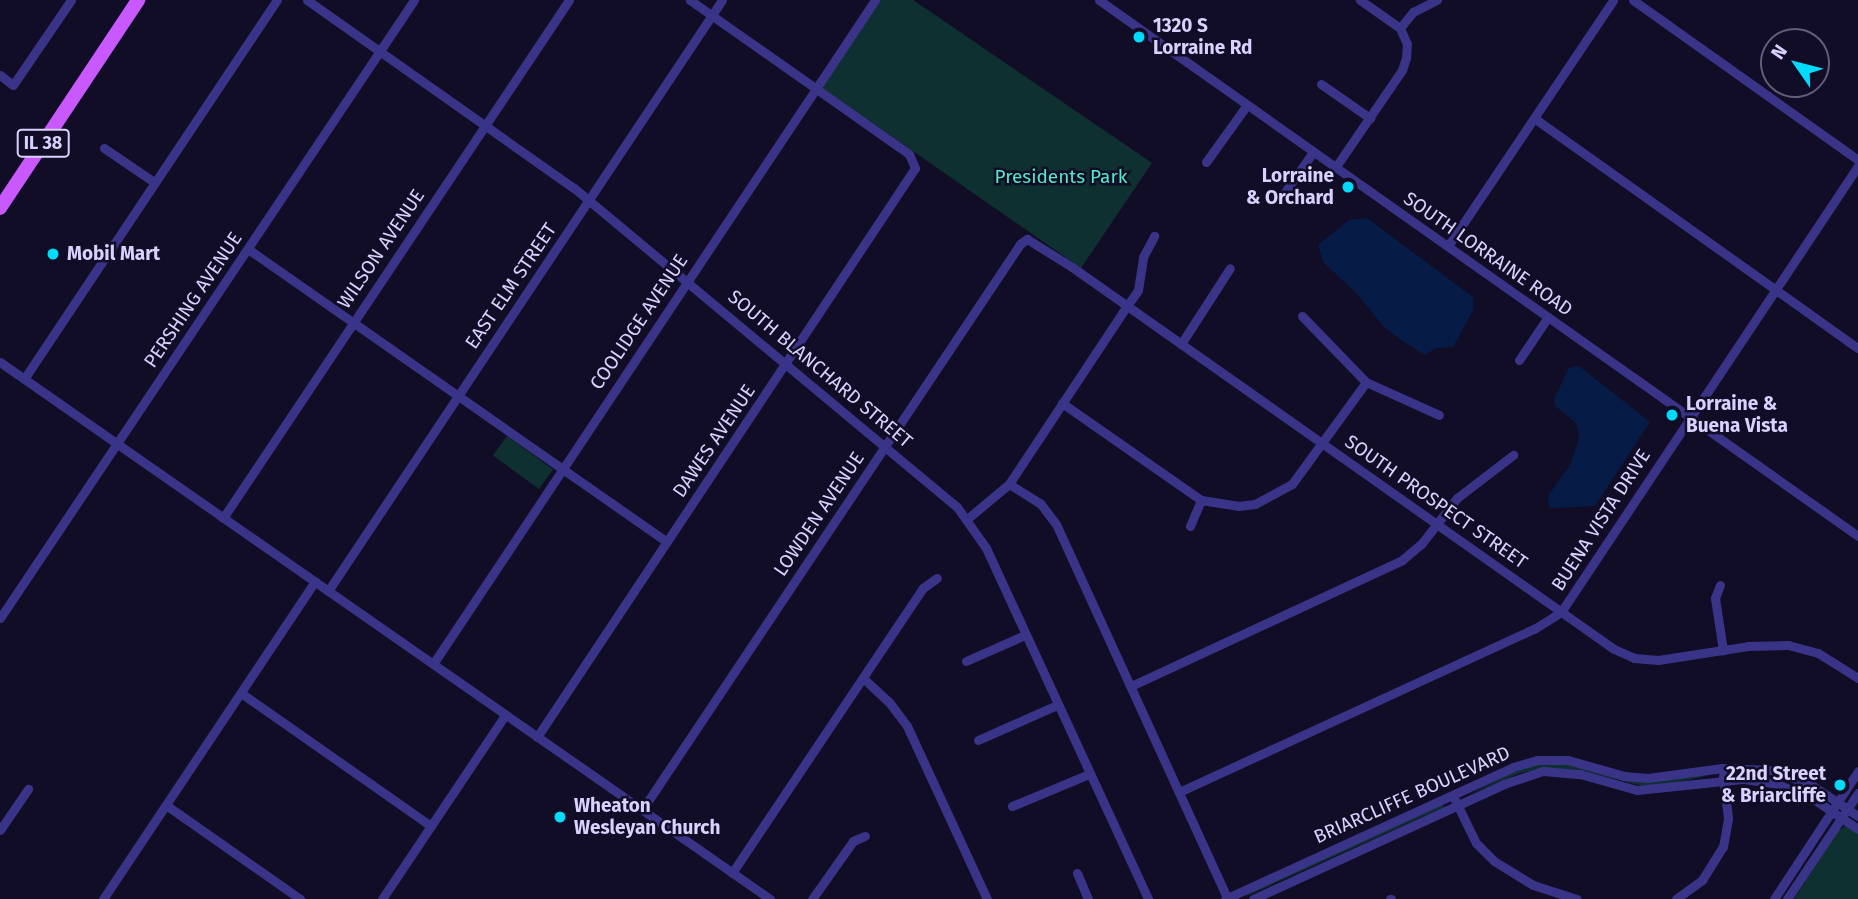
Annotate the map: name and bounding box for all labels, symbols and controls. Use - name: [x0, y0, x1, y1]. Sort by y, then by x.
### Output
- place label: 1320 S Lorraine Rd: [1153, 15, 1253, 59]
- north arrow: [1760, 28, 1830, 98]
- marker: 1320 S Lorraine Rd: [1131, 29, 1147, 45]
- text: N: [1766, 40, 1792, 64]
- road number: IL 38: [15, 128, 71, 158]
- place label: Lorraine & Orchard: [1246, 165, 1334, 209]
- park label: Presidents Park: [994, 166, 1128, 188]
- marker: Lorraine & Orchard: [1340, 179, 1356, 195]
- street label: WILSON AVENUE: [333, 185, 429, 313]
- street label: SOUTH LORRAINE ROAD: [1399, 187, 1577, 321]
- street label: EAST ELM STREET: [461, 219, 561, 353]
- street label: PERSHING AVENUE: [139, 228, 247, 372]
- place label: Mobil Mart: [67, 243, 160, 265]
- marker: Mobil Mart: [45, 246, 61, 262]
- street label: COOLIDGE AVENUE: [585, 250, 693, 394]
- street label: SOUTH BLANCHARD STREET: [723, 285, 917, 453]
- street label: DAWES AVENUE: [668, 380, 760, 502]
- place label: Lorraine & Buena Vista: [1686, 393, 1788, 437]
- marker: Lorraine & Buena Vista: [1664, 407, 1680, 423]
- street label: SOUTH PROSPECT STREET: [1340, 430, 1532, 574]
- street label: BUENA VISTA DRIVE: [1547, 445, 1655, 595]
- street label: LOWDEN AVENUE: [769, 448, 869, 580]
- street label: BRIARCLIFFE BOULEVARD: [1310, 741, 1514, 849]
- place label: 22nd Street & Briarcliffe: [1721, 763, 1826, 807]
- marker: 22nd Street & Briarcliffe: [1832, 777, 1848, 793]
- place label: Wheaton Wesleyan Church: [574, 795, 720, 839]
- marker: Wheaton Wesleyan Church: [552, 809, 568, 825]

